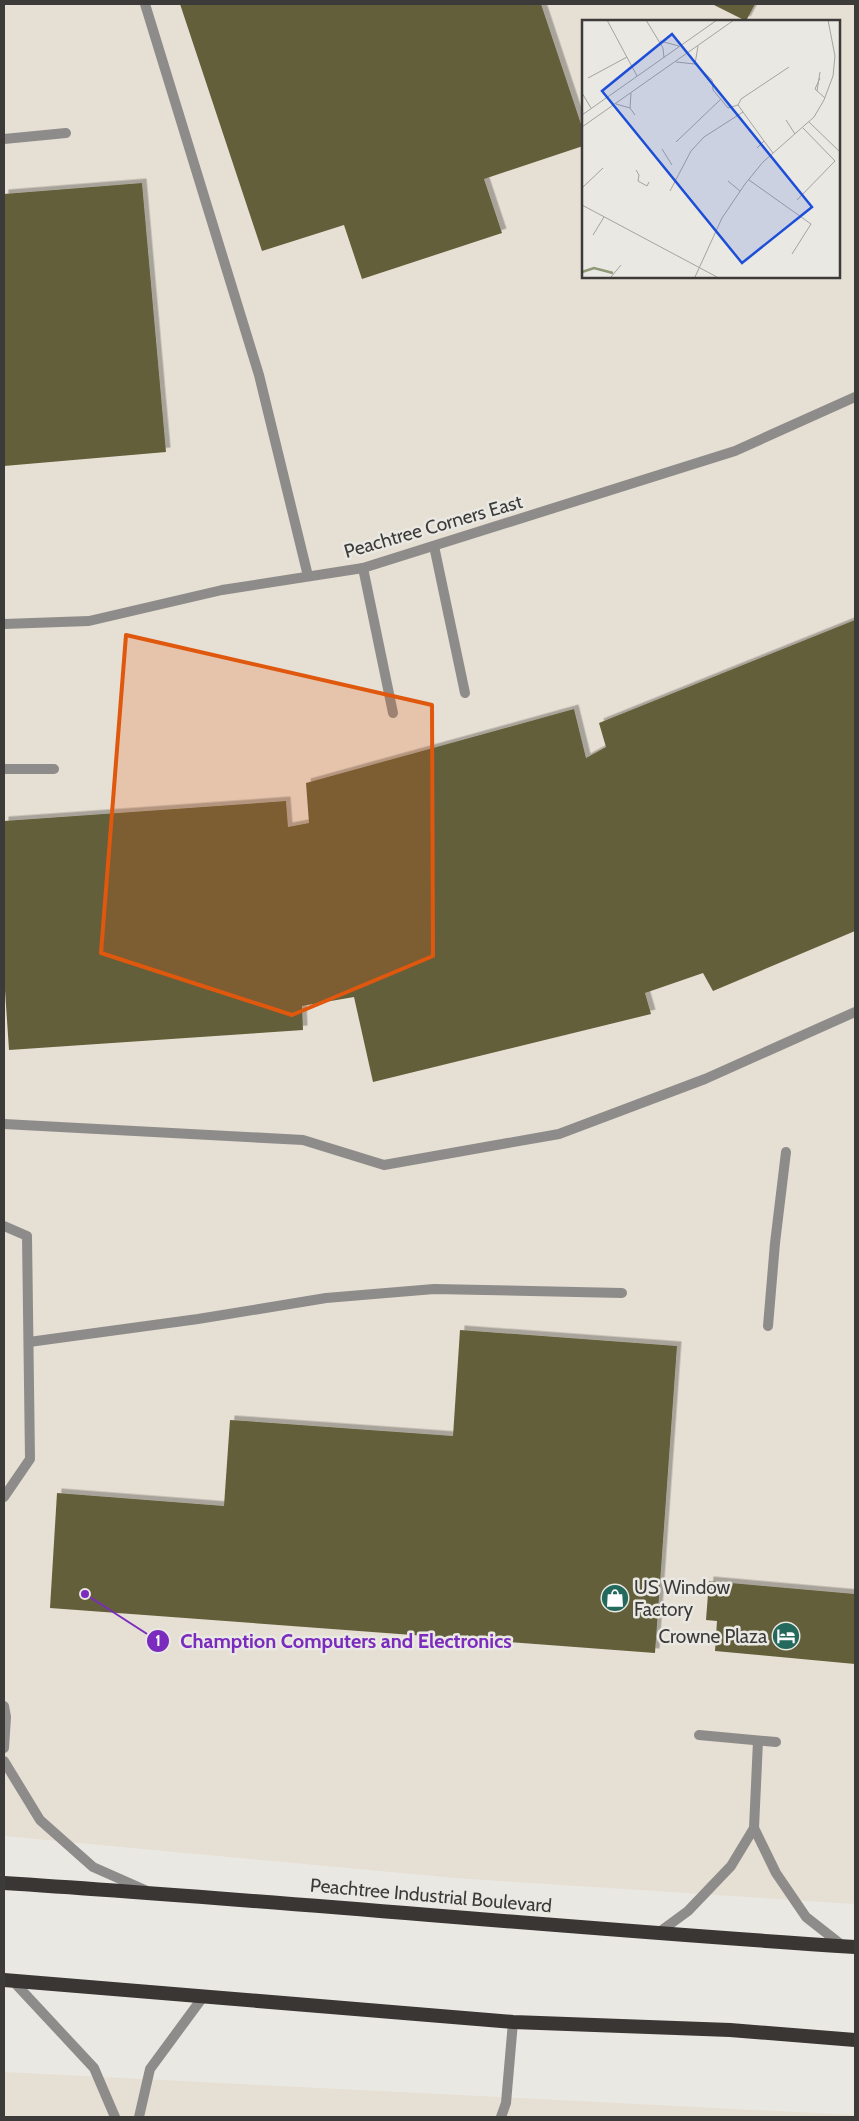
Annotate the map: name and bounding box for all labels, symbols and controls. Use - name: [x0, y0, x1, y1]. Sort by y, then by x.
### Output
- inset map: [582, 20, 839, 278]
- street label: Peachtree Corners East: [341, 490, 526, 563]
- place label: US Window Factory: [634, 1576, 731, 1621]
- shop icon: US Window Factory: [600, 1583, 630, 1613]
- hotel icon: Crowne Plaza: [771, 1621, 801, 1651]
- callout: Chamption Computers and Electronics: [146, 1624, 522, 1659]
- place label: Crowne Plaza: [658, 1625, 767, 1648]
- text: Chamption Computers and Electronics: [180, 1629, 512, 1653]
- text: 1: [155, 1632, 161, 1650]
- street label: Peachtree Industrial Boulevard: [309, 1873, 553, 1918]

